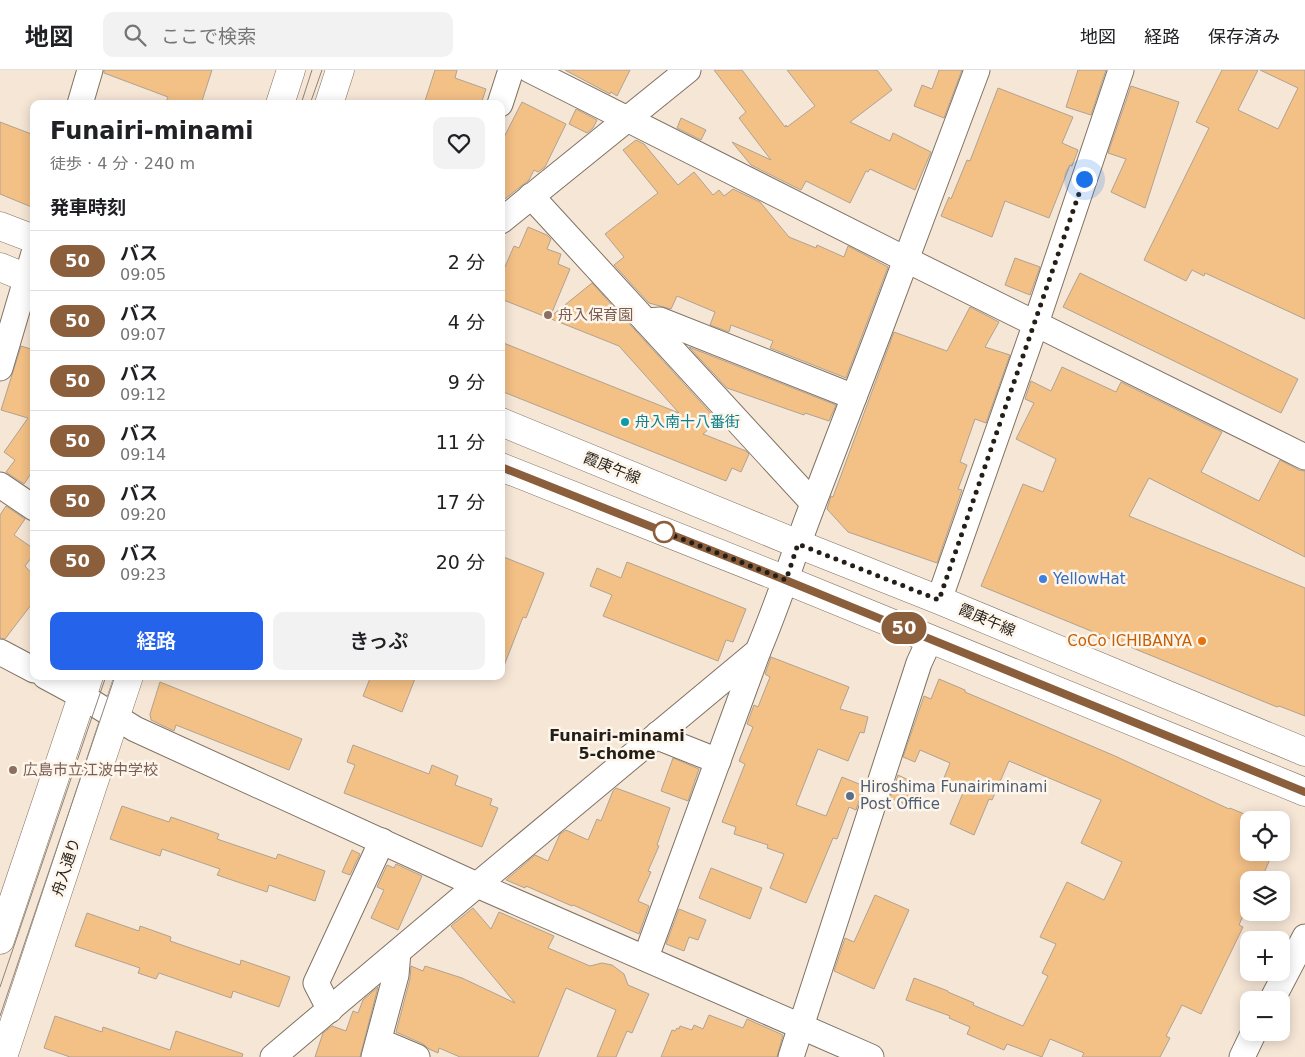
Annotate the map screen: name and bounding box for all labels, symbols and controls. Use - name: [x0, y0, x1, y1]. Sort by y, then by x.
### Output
- search box: [103, 12, 453, 57]
- icon: search: [121, 21, 149, 49]
- text: 地図: [25, 23, 73, 51]
- text: ここで検索: [161, 25, 256, 47]
- text: 地図: [1080, 26, 1116, 47]
- text: 経路: [1144, 26, 1180, 47]
- text: 保存済み: [1208, 26, 1280, 47]
- text: Funairi-minami: [50, 117, 254, 145]
- button: heart: [433, 117, 485, 169]
- text: 徒歩 · 4 分 · 240 m: [50, 154, 195, 173]
- your location: [1072, 167, 1097, 192]
- text: 発車時刻: [50, 196, 126, 218]
- text: バス: [120, 242, 158, 264]
- text: 50: [65, 250, 90, 271]
- text: 2 分: [448, 251, 485, 273]
- text: 09:05: [120, 265, 166, 284]
- text: バス: [120, 302, 158, 324]
- place label: 舟入保育園: [558, 306, 633, 324]
- marker: 舟入保育園: [542, 309, 554, 321]
- text: 50: [65, 310, 90, 331]
- text: 4 分: [448, 311, 485, 333]
- text: 09:07: [120, 325, 166, 344]
- text: バス: [120, 362, 158, 384]
- text: 50: [65, 370, 90, 391]
- text: 9 分: [448, 371, 485, 393]
- text: 09:12: [120, 385, 166, 404]
- place label: 舟入南十八番街: [635, 413, 740, 431]
- marker: 舟入南十八番街: [619, 416, 631, 428]
- text: バス: [120, 422, 158, 444]
- text: 50: [65, 430, 90, 451]
- text: 11 分: [436, 431, 485, 453]
- text: 09:14: [120, 445, 166, 464]
- street label: 霞庚午線: [581, 448, 643, 488]
- text: バス: [120, 482, 158, 504]
- text: 50: [65, 490, 90, 511]
- text: 17 分: [436, 491, 485, 513]
- text: 09:20: [120, 505, 166, 524]
- unlabelled marker: [653, 521, 675, 543]
- text: バス: [120, 542, 158, 564]
- text: 50: [65, 550, 90, 571]
- text: 20 分: [436, 551, 485, 573]
- text: 09:23: [120, 565, 166, 584]
- place label: YellowHat: [1052, 570, 1126, 588]
- marker: YellowHat: [1037, 573, 1049, 585]
- street label: 霞庚午線: [956, 600, 1018, 640]
- button: 経路: [50, 612, 263, 670]
- button: きっぷ: [273, 612, 485, 670]
- line badge: 50: [882, 612, 926, 644]
- text: 50: [891, 617, 917, 638]
- place label: CoCo ICHIBANYA: [1067, 632, 1193, 650]
- marker: CoCo ICHIBANYA: [1196, 635, 1208, 647]
- district label: Funairi-minami 5-chome: [549, 726, 685, 763]
- place label: 広島市立江波中学校: [23, 761, 158, 779]
- marker: 広島市立江波中学校: [7, 764, 19, 776]
- place label: Hiroshima Funairiminami Post Office: [860, 778, 1047, 813]
- marker: Hiroshima Funairiminami Post Office: [844, 790, 856, 802]
- map controls: [1240, 811, 1290, 1041]
- button: locate: [1240, 811, 1290, 861]
- street label: 舟入通り: [48, 836, 84, 898]
- button: layers: [1240, 871, 1290, 921]
- button: +: [1240, 931, 1290, 981]
- button: −: [1240, 991, 1290, 1041]

